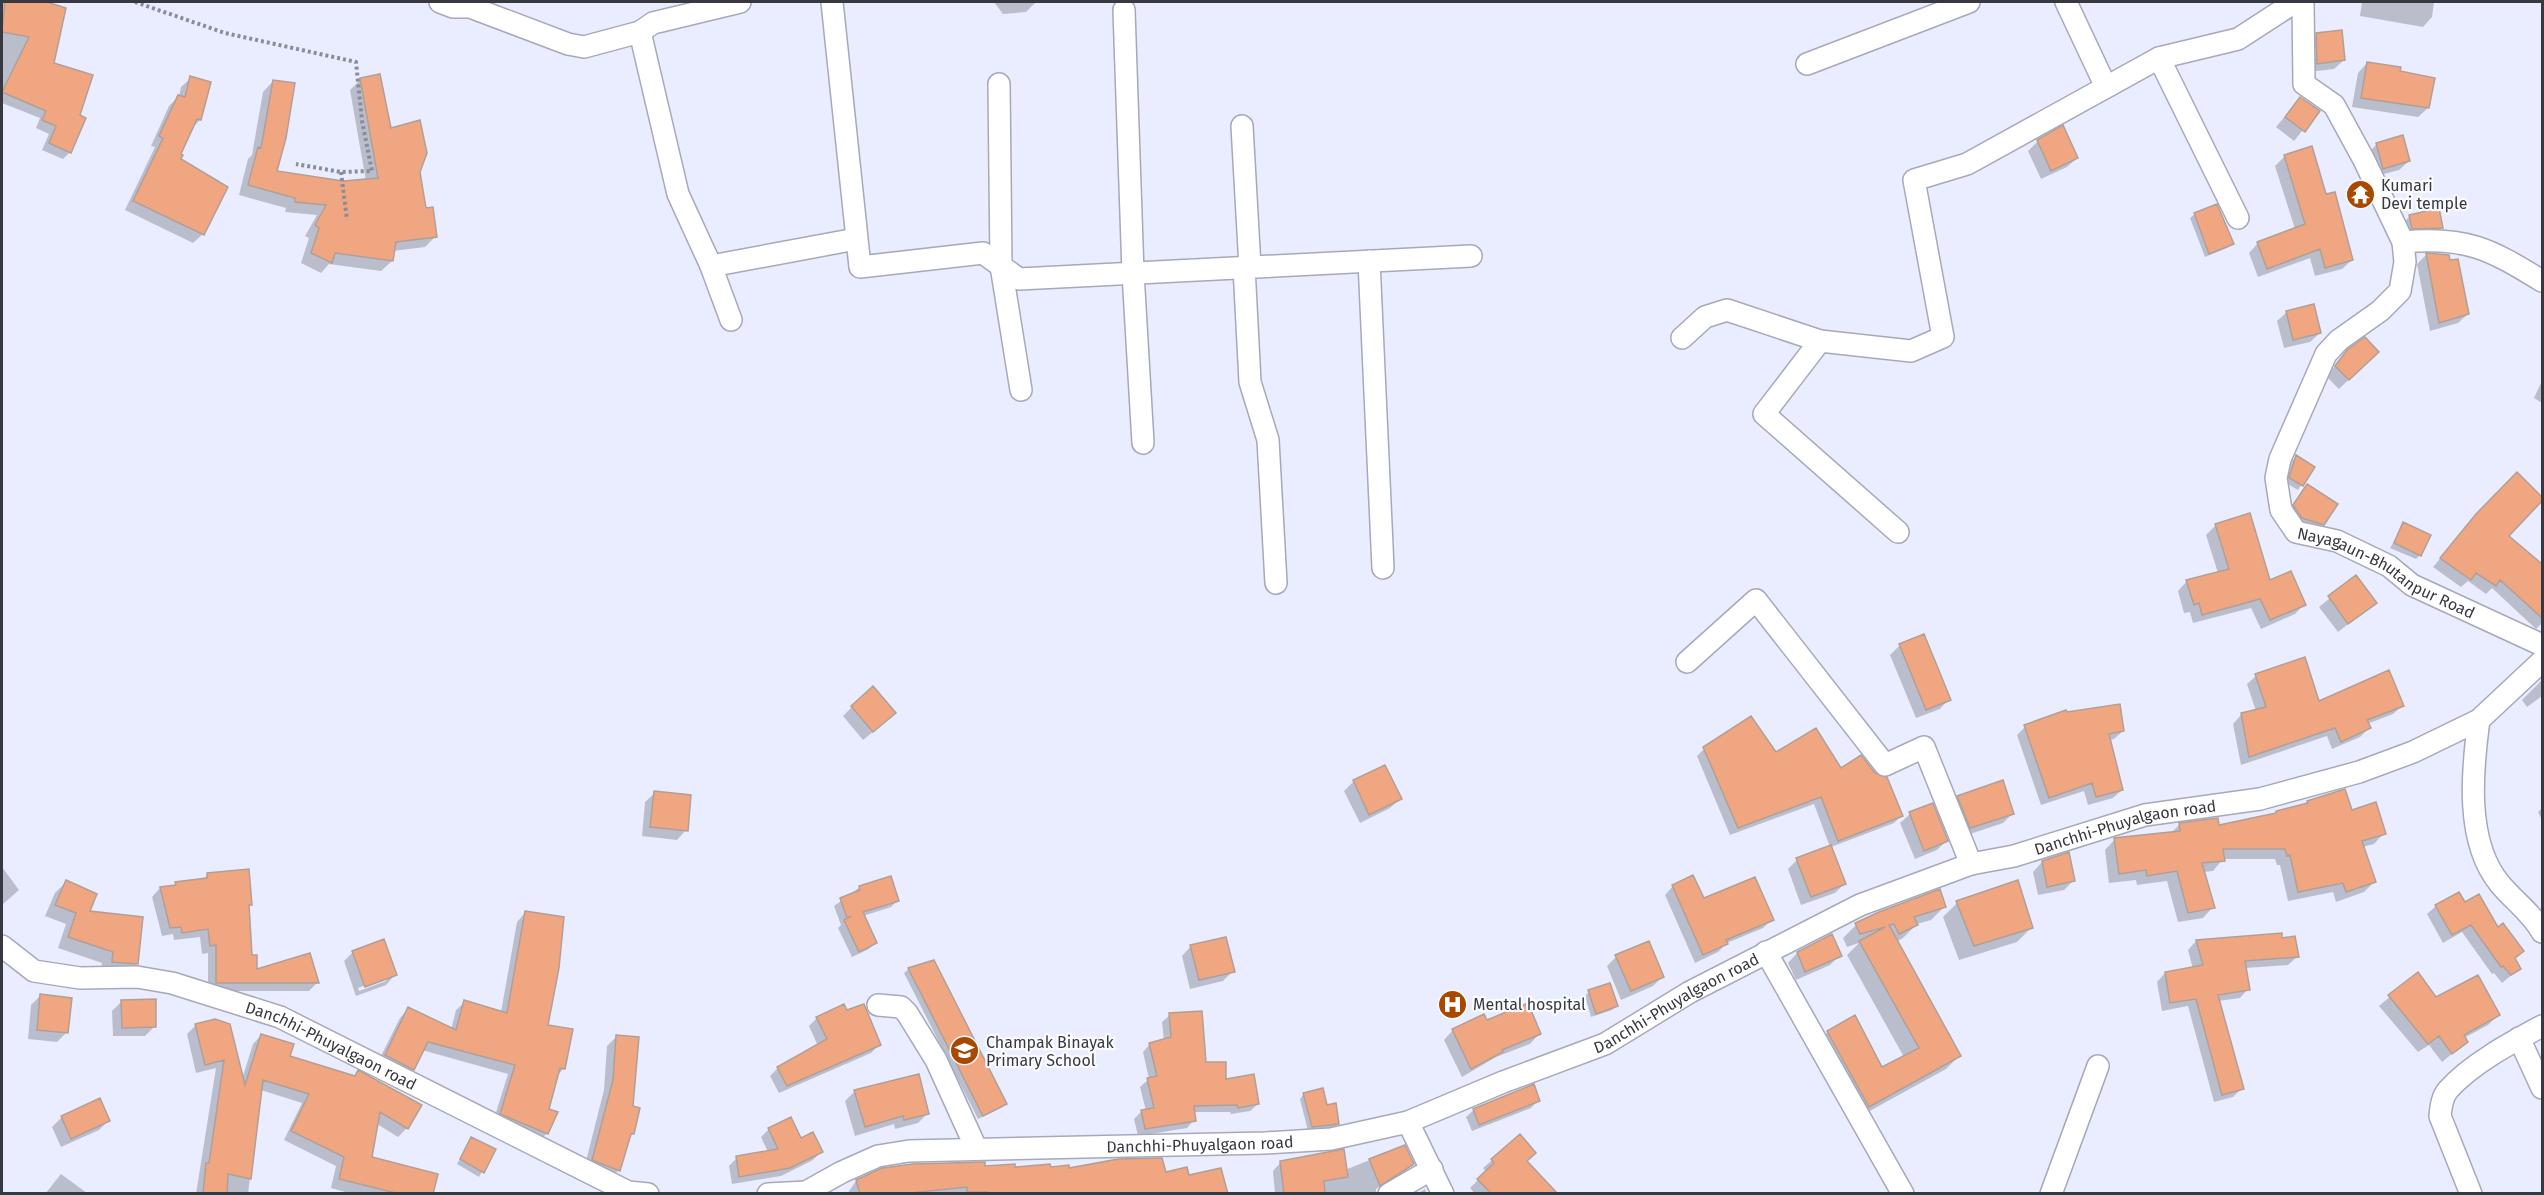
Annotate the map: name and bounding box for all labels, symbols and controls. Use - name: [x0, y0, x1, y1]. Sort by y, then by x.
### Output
- place label: Kumari Devi temple: [2381, 176, 2467, 213]
- temple icon: Kumari Devi temple: [2344, 178, 2376, 210]
- street label: Nayagaun-Bhutanpur Road: [2296, 523, 2478, 622]
- street label: Danchhi-Phuyalgaon road: [2032, 796, 2217, 859]
- street label: Danchhi-Phuyalgaon road: [1591, 949, 1762, 1057]
- hospital icon: Mental hospital: [1436, 988, 1468, 1020]
- place label: Mental hospital: [1473, 995, 1586, 1014]
- street label: Danchhi-Phuyalgaon road: [243, 997, 420, 1094]
- place label: Champak Binayak Primary School: [986, 1033, 1114, 1070]
- school or university icon: Champak Binayak Primary School: [949, 1035, 981, 1067]
- street label: Danchhi-Phuyalgaon road: [1106, 1132, 1294, 1156]

